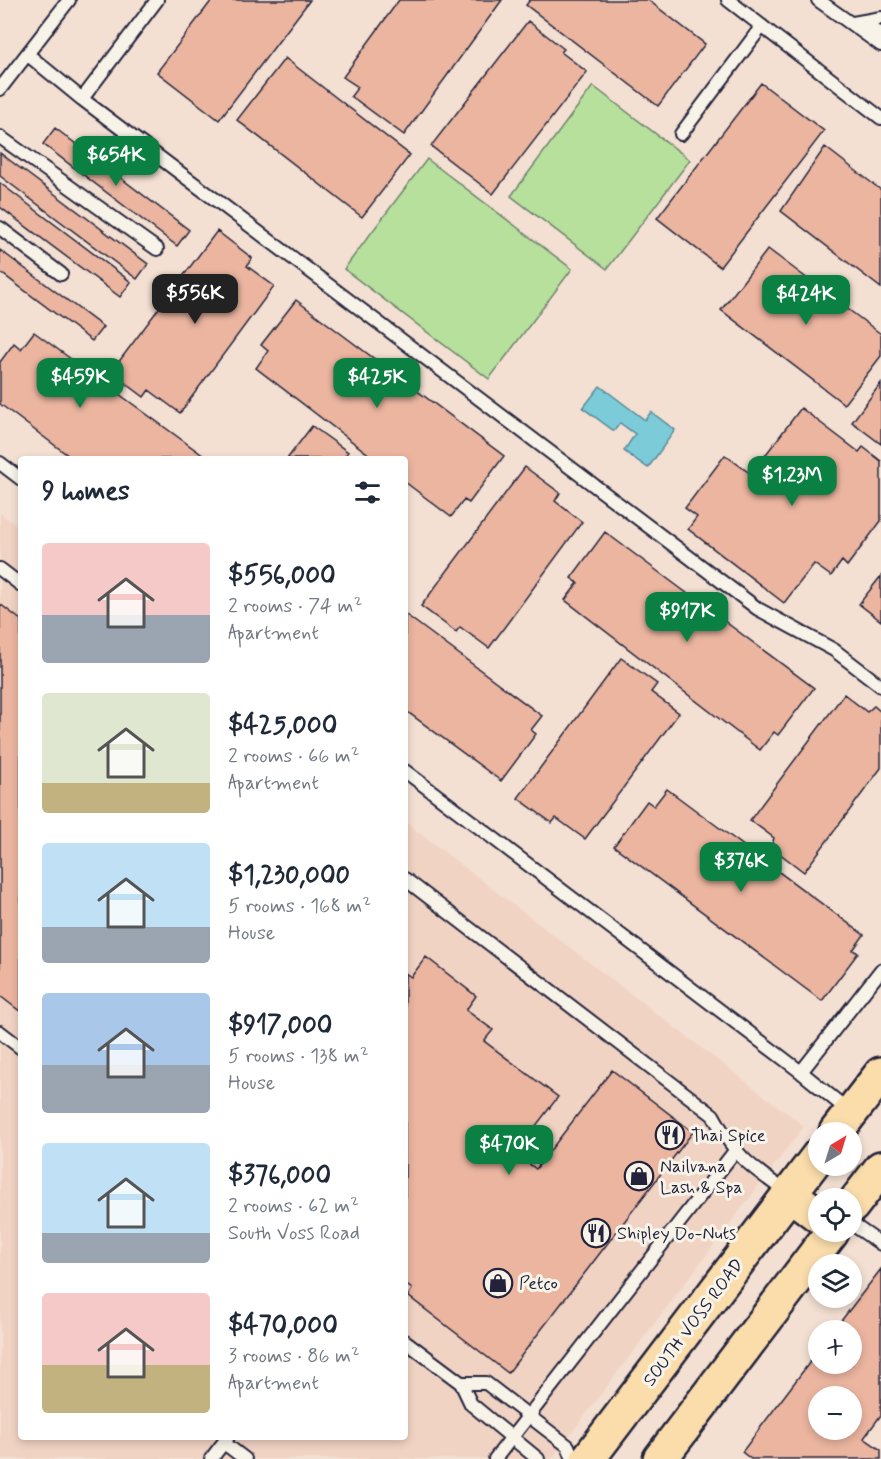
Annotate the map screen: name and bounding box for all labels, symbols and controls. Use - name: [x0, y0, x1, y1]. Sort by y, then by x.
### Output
- pin: $654K: [74, 136, 158, 187]
- text: $654K: [87, 142, 145, 169]
- pin: $556K: [153, 274, 237, 325]
- pin: $424K: [764, 275, 848, 326]
- text: $556K: [166, 280, 224, 307]
- text: $424K: [776, 281, 836, 308]
- pin: $459K: [38, 358, 122, 409]
- pin: $425K: [335, 358, 419, 409]
- text: $459K: [51, 364, 109, 391]
- text: $425K: [347, 364, 407, 391]
- pin: $1.23M: [743, 456, 841, 507]
- text: $1.23M: [762, 462, 822, 489]
- text: 9 homes: [42, 475, 130, 509]
- icon: filters: [351, 476, 384, 509]
- text: $556,000: [228, 559, 336, 593]
- icon: home: [90, 567, 162, 639]
- pin: $917K: [645, 592, 729, 643]
- text: 2 rooms · 74 m²: [228, 593, 362, 620]
- text: $917K: [659, 598, 715, 625]
- text: Apartment: [228, 620, 319, 647]
- text: $425,000: [228, 709, 337, 743]
- icon: home: [90, 717, 162, 789]
- text: 2 rooms · 66 m²: [228, 743, 359, 770]
- text: Apartment: [228, 770, 319, 797]
- pin: $376K: [699, 842, 783, 893]
- text: $376K: [714, 848, 768, 875]
- text: $1,230,000: [228, 859, 350, 893]
- icon: home: [90, 867, 162, 939]
- text: 5 rooms · 168 m²: [228, 893, 371, 920]
- text: House: [228, 920, 275, 947]
- text: $917,000: [228, 1009, 332, 1043]
- icon: home: [90, 1017, 162, 1089]
- text: 5 rooms · 138 m²: [228, 1043, 369, 1070]
- text: House: [228, 1070, 275, 1097]
- restaurant icon: Thai Spice: [654, 1119, 686, 1151]
- north arrow: [808, 1122, 862, 1176]
- map controls: [808, 1122, 862, 1440]
- place label: Thai Spice: [691, 1124, 766, 1148]
- pin: $470K: [467, 1125, 551, 1176]
- text: $470K: [479, 1131, 539, 1158]
- place label: Nailvana Lash & Spa: [660, 1155, 743, 1200]
- text: $376,000: [228, 1159, 331, 1193]
- shop icon: Nailvana Lash & Spa: [623, 1160, 655, 1192]
- icon: home: [90, 1167, 162, 1239]
- button: locate: [808, 1188, 862, 1242]
- text: 2 rooms · 62 m²: [228, 1193, 359, 1220]
- restaurant icon: Shipley Do-Nuts: [580, 1217, 612, 1249]
- text: South Voss Road: [228, 1220, 360, 1247]
- place label: Shipley Do-Nuts: [617, 1222, 736, 1246]
- street label: SOUTH VOSS ROAD: [638, 1254, 750, 1391]
- button: layers: [808, 1254, 862, 1308]
- shop icon: Petco: [482, 1267, 514, 1299]
- place label: Petco: [519, 1272, 558, 1296]
- text: $470,000: [228, 1309, 338, 1343]
- icon: home: [90, 1317, 162, 1389]
- button: +: [808, 1320, 862, 1374]
- text: 3 rooms · 86 m²: [228, 1343, 360, 1370]
- text: Apartment: [228, 1370, 319, 1397]
- button: −: [808, 1386, 862, 1440]

